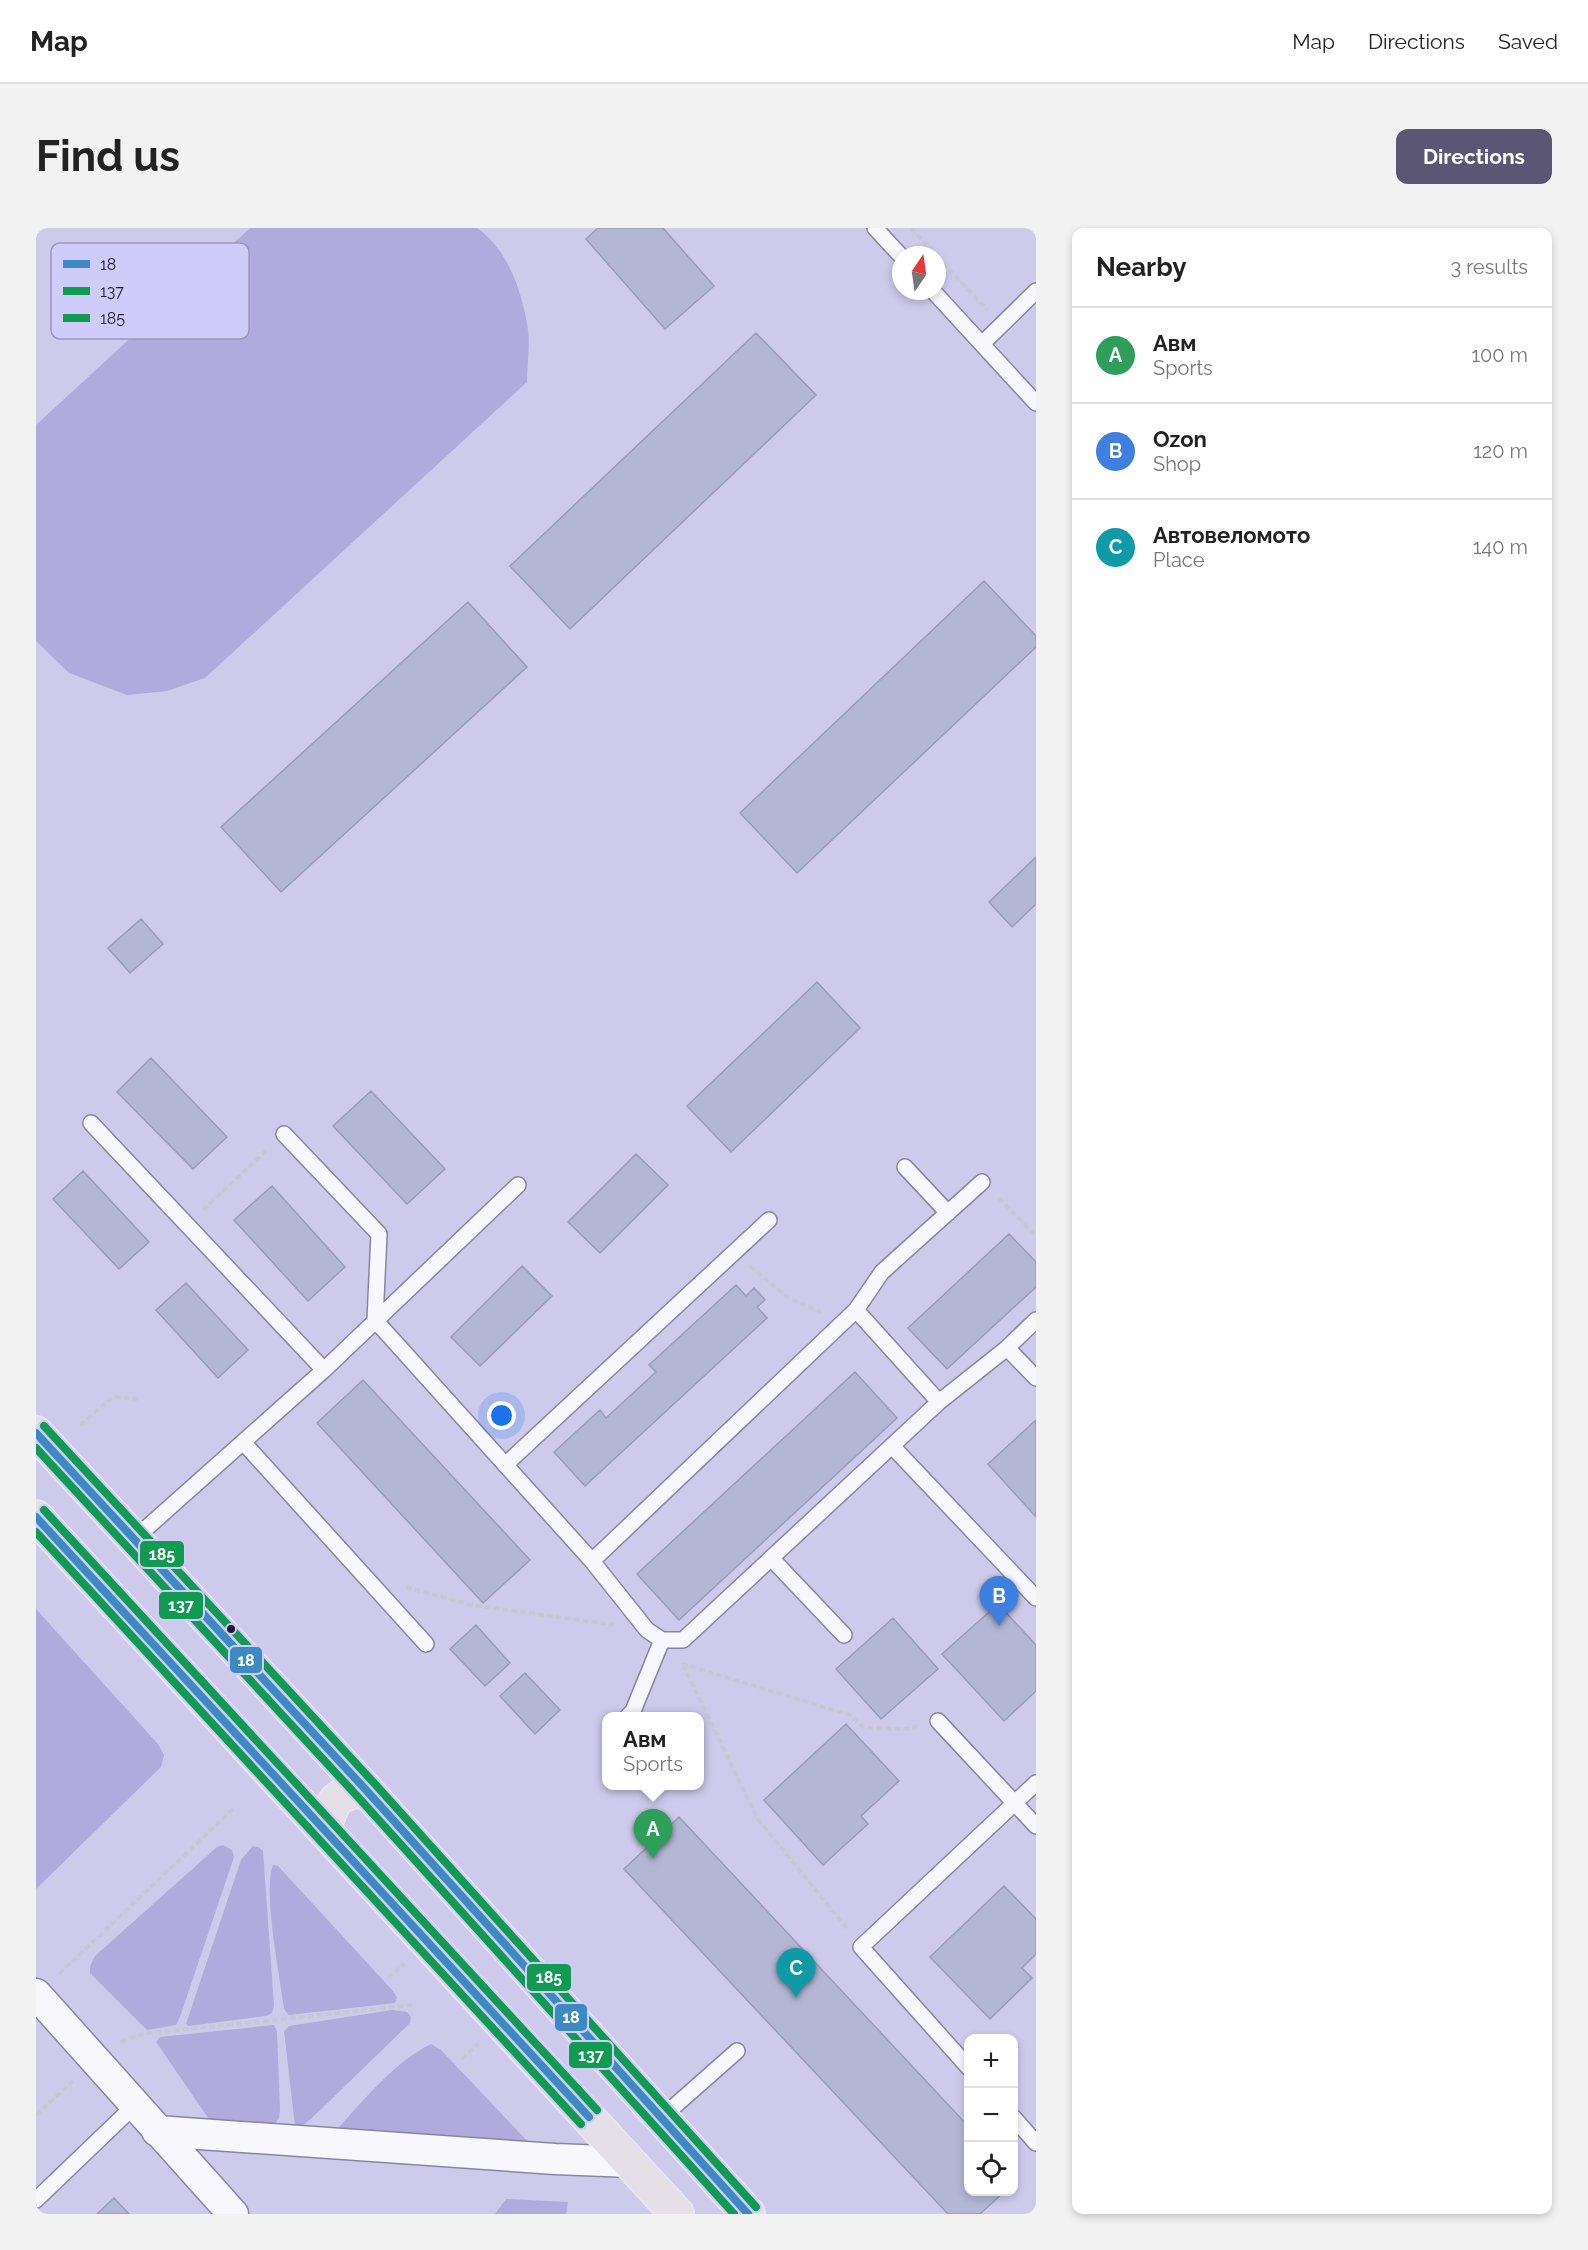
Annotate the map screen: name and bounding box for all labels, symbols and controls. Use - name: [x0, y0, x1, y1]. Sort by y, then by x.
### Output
- text: Map: [30, 25, 88, 58]
- text: Map: [1292, 29, 1335, 54]
- text: Directions: [1368, 29, 1465, 54]
- text: Saved: [1498, 29, 1558, 54]
- button: Directions: [1396, 129, 1552, 184]
- text: Find us: [36, 132, 180, 181]
- legend: [51, 243, 249, 339]
- north arrow: [892, 246, 946, 300]
- text: Nearby: [1096, 252, 1186, 282]
- text: 18: [100, 255, 116, 274]
- text: 3 results: [1450, 255, 1528, 279]
- text: 137: [100, 282, 124, 301]
- text: 185: [100, 309, 125, 328]
- text: Авм: [1153, 330, 1196, 356]
- text: A: [1109, 343, 1122, 367]
- text: 100 m: [1471, 343, 1528, 367]
- text: Sports: [1153, 356, 1213, 380]
- text: Ozon: [1153, 426, 1207, 452]
- text: B: [1109, 439, 1122, 463]
- text: 120 m: [1473, 439, 1528, 463]
- text: Shop: [1153, 452, 1201, 476]
- text: Автовеломото: [1153, 522, 1310, 548]
- text: C: [1109, 535, 1122, 559]
- text: 140 m: [1473, 535, 1528, 559]
- text: Place: [1153, 548, 1204, 572]
- your location: [487, 1401, 516, 1430]
- line badge: 185: [139, 1540, 185, 1568]
- text: 185: [149, 1545, 175, 1564]
- pin: B: [980, 1576, 1018, 1626]
- line badge: 137: [158, 1591, 204, 1620]
- text: 137: [168, 1596, 194, 1615]
- unlabelled marker: [225, 1623, 237, 1635]
- line badge: 18: [229, 1646, 263, 1674]
- text: 18: [237, 1651, 255, 1670]
- popup: [602, 1712, 704, 1790]
- text: Авм: [623, 1726, 666, 1752]
- text: Sports: [623, 1752, 683, 1776]
- pin: A: [634, 1810, 672, 1859]
- pin: C: [776, 1948, 816, 1998]
- line badge: 185: [526, 1963, 572, 1992]
- text: 185: [536, 1968, 562, 1987]
- line badge: 18: [554, 2003, 588, 2032]
- text: 18: [562, 2008, 580, 2027]
- map controls: [964, 2034, 1018, 2196]
- button: +: [964, 2034, 1018, 2088]
- line badge: 137: [568, 2041, 613, 2069]
- text: 137: [578, 2046, 604, 2065]
- button: −: [964, 2088, 1018, 2142]
- button: locate: [964, 2142, 1018, 2196]

